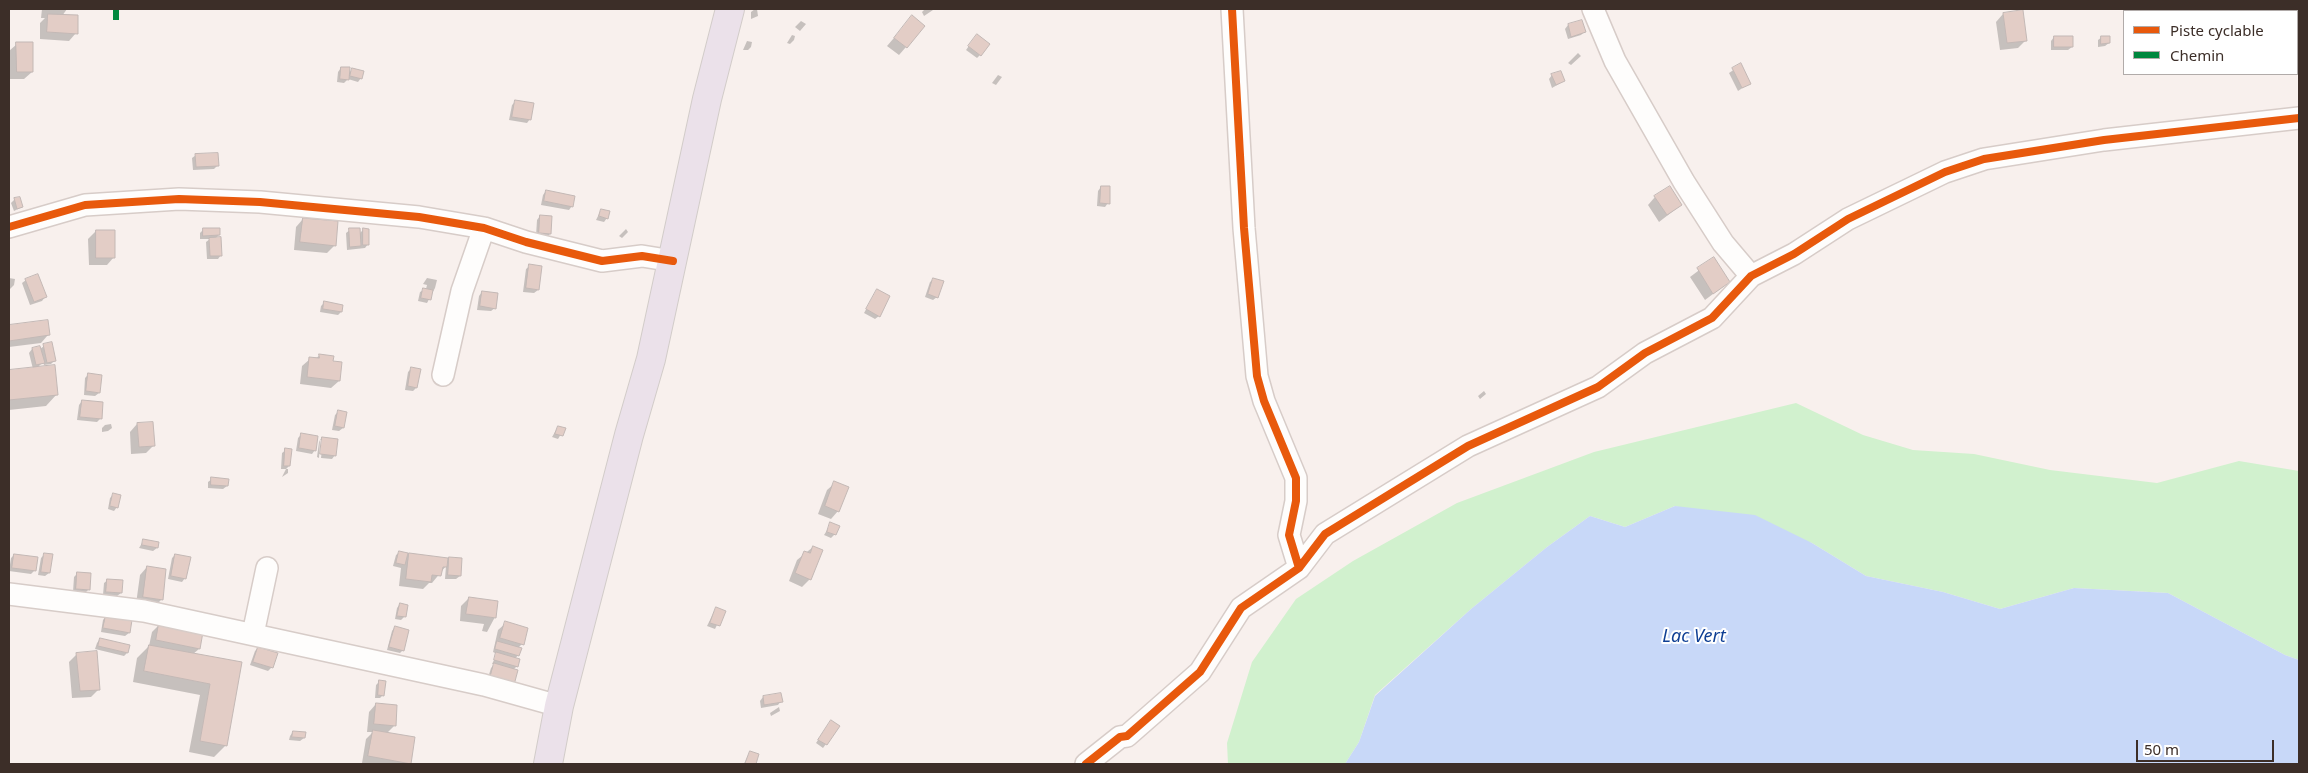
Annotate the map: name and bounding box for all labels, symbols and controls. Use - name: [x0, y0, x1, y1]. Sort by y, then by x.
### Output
- legend: [2123, 10, 2298, 75]
- text: Piste cyclable: [2170, 20, 2264, 40]
- text: Chemin: [2170, 45, 2224, 65]
- water label: Lac Vert: [1662, 626, 1726, 648]
- scale bar: [2138, 730, 2276, 762]
- text: 50 m: [2144, 739, 2179, 759]

